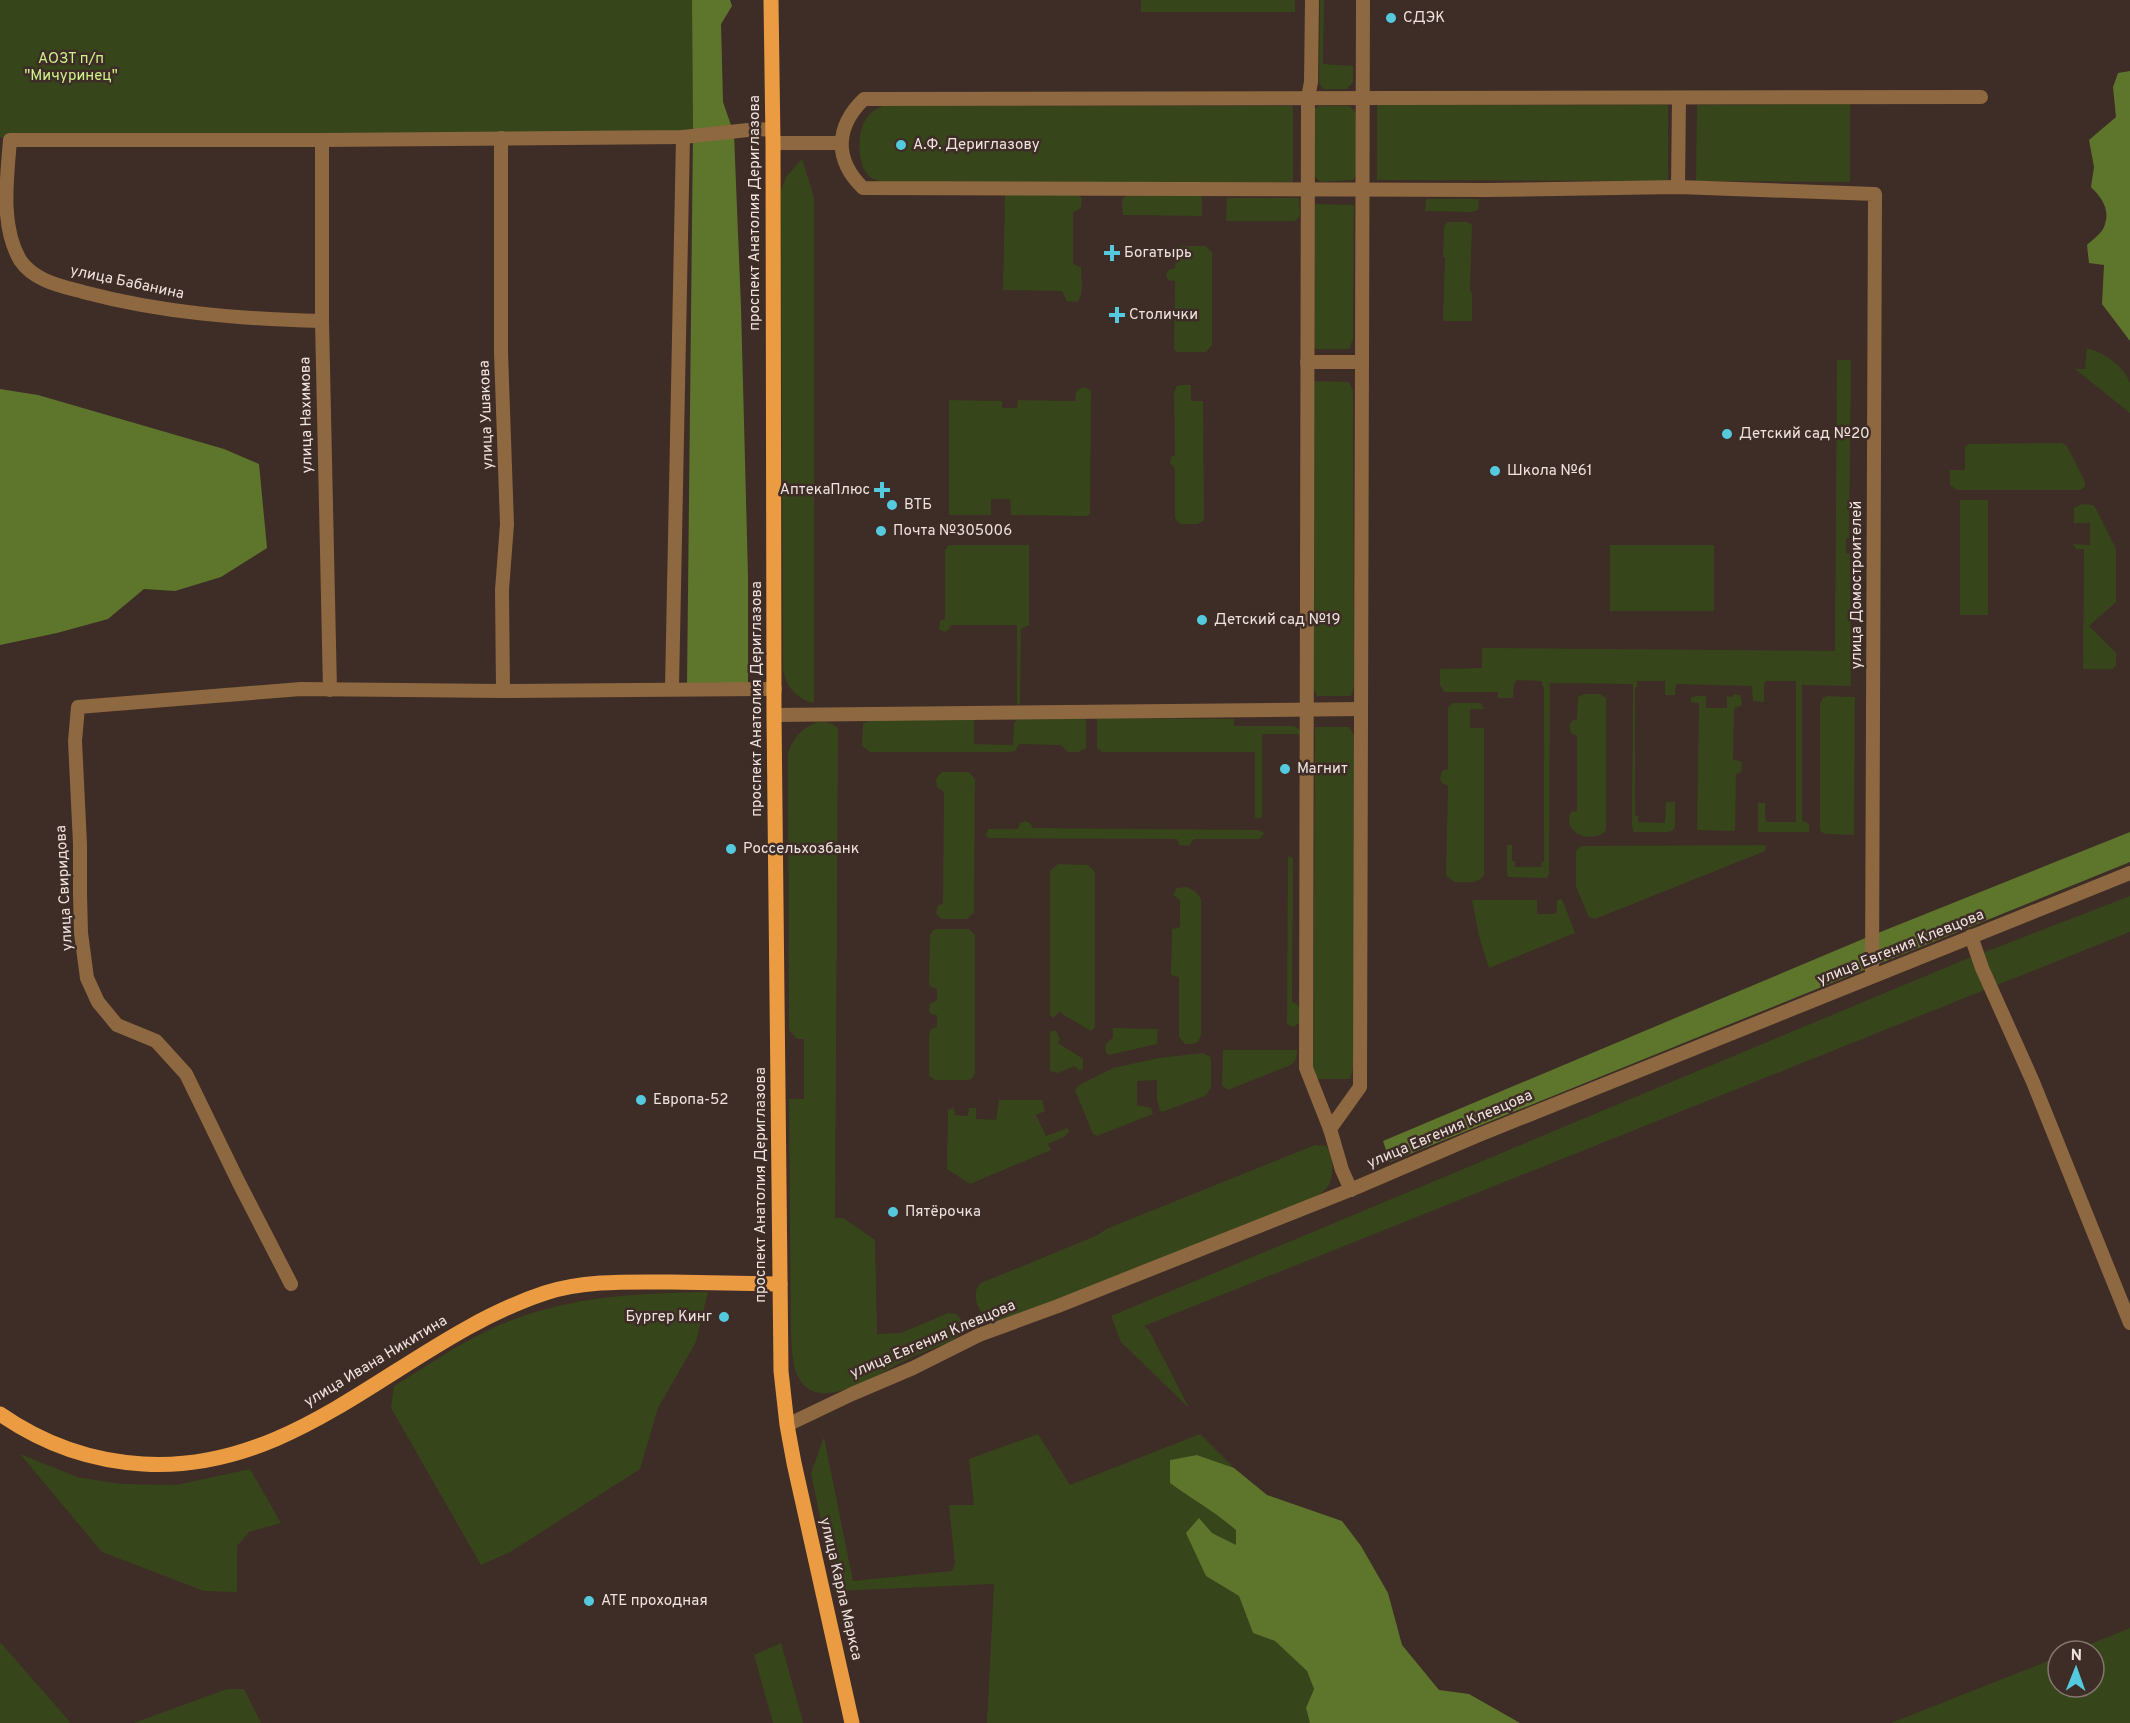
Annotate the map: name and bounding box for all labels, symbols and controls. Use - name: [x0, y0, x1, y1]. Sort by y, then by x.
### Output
- place label: СДЭК: [1403, 9, 1445, 28]
- marker: СДЭК: [1384, 11, 1398, 25]
- park label: АОЗТ п/п "Мичуринец": [24, 50, 118, 86]
- street label: проспект Анатолия Дериглазова: [746, 95, 765, 331]
- place label: А.Ф. Дериглазову: [913, 136, 1040, 155]
- marker: А.Ф. Дериглазову: [894, 138, 908, 152]
- place label: Богатырь: [1124, 244, 1192, 263]
- marker: Богатырь: [1105, 246, 1119, 260]
- street label: улица Бабанина: [68, 262, 186, 304]
- place label: Столички: [1129, 306, 1198, 325]
- marker: Столички: [1110, 308, 1124, 322]
- street label: улица Нахимова: [296, 357, 318, 473]
- street label: улица Ушакова: [476, 360, 498, 470]
- place label: Детский сад №20: [1739, 425, 1870, 444]
- marker: Детский сад №20: [1720, 427, 1734, 441]
- place label: Школа №61: [1507, 462, 1592, 481]
- marker: Школа №61: [1488, 464, 1502, 478]
- place label: АптекаПлюс: [780, 481, 870, 500]
- marker: АптекаПлюс: [875, 483, 889, 497]
- place label: ВТБ: [904, 496, 932, 515]
- marker: ВТБ: [885, 498, 899, 512]
- street label: улица Домостроителей: [1848, 501, 1867, 669]
- place label: Почта №305006: [893, 522, 1012, 541]
- marker: Почта №305006: [874, 524, 888, 538]
- street label: проспект Анатолия Дериглазова: [748, 581, 767, 817]
- place label: Детский сад №19: [1214, 611, 1340, 630]
- marker: Детский сад №19: [1195, 613, 1209, 627]
- place label: Магнит: [1297, 760, 1348, 779]
- marker: Магнит: [1278, 762, 1292, 776]
- street label: улица Свиридова: [52, 825, 78, 951]
- place label: Россельхозбанк: [743, 840, 859, 859]
- marker: Россельхозбанк: [724, 842, 738, 856]
- street label: улица Евгения Клевцова: [1815, 906, 1987, 990]
- street label: проспект Анатолия Дериглазова: [752, 1067, 771, 1303]
- street label: улица Евгения Клевцова: [1364, 1086, 1536, 1174]
- place label: Европа-52: [653, 1091, 728, 1110]
- marker: Европа-52: [634, 1093, 648, 1107]
- place label: Пятёрочка: [905, 1203, 981, 1222]
- marker: Пятёрочка: [886, 1205, 900, 1219]
- street label: улица Евгения Клевцова: [847, 1296, 1019, 1384]
- place label: Бургер Кинг: [625, 1308, 712, 1327]
- marker: Бургер Кинг: [717, 1310, 731, 1324]
- street label: улица Ивана Никитина: [301, 1312, 451, 1412]
- street label: улица Карла Маркса: [814, 1516, 866, 1662]
- place label: АТЕ проходная: [601, 1592, 708, 1611]
- marker: АТЕ проходная: [582, 1594, 596, 1608]
- north arrow: [2046, 1639, 2106, 1699]
- text: N: [2070, 1646, 2082, 1666]

